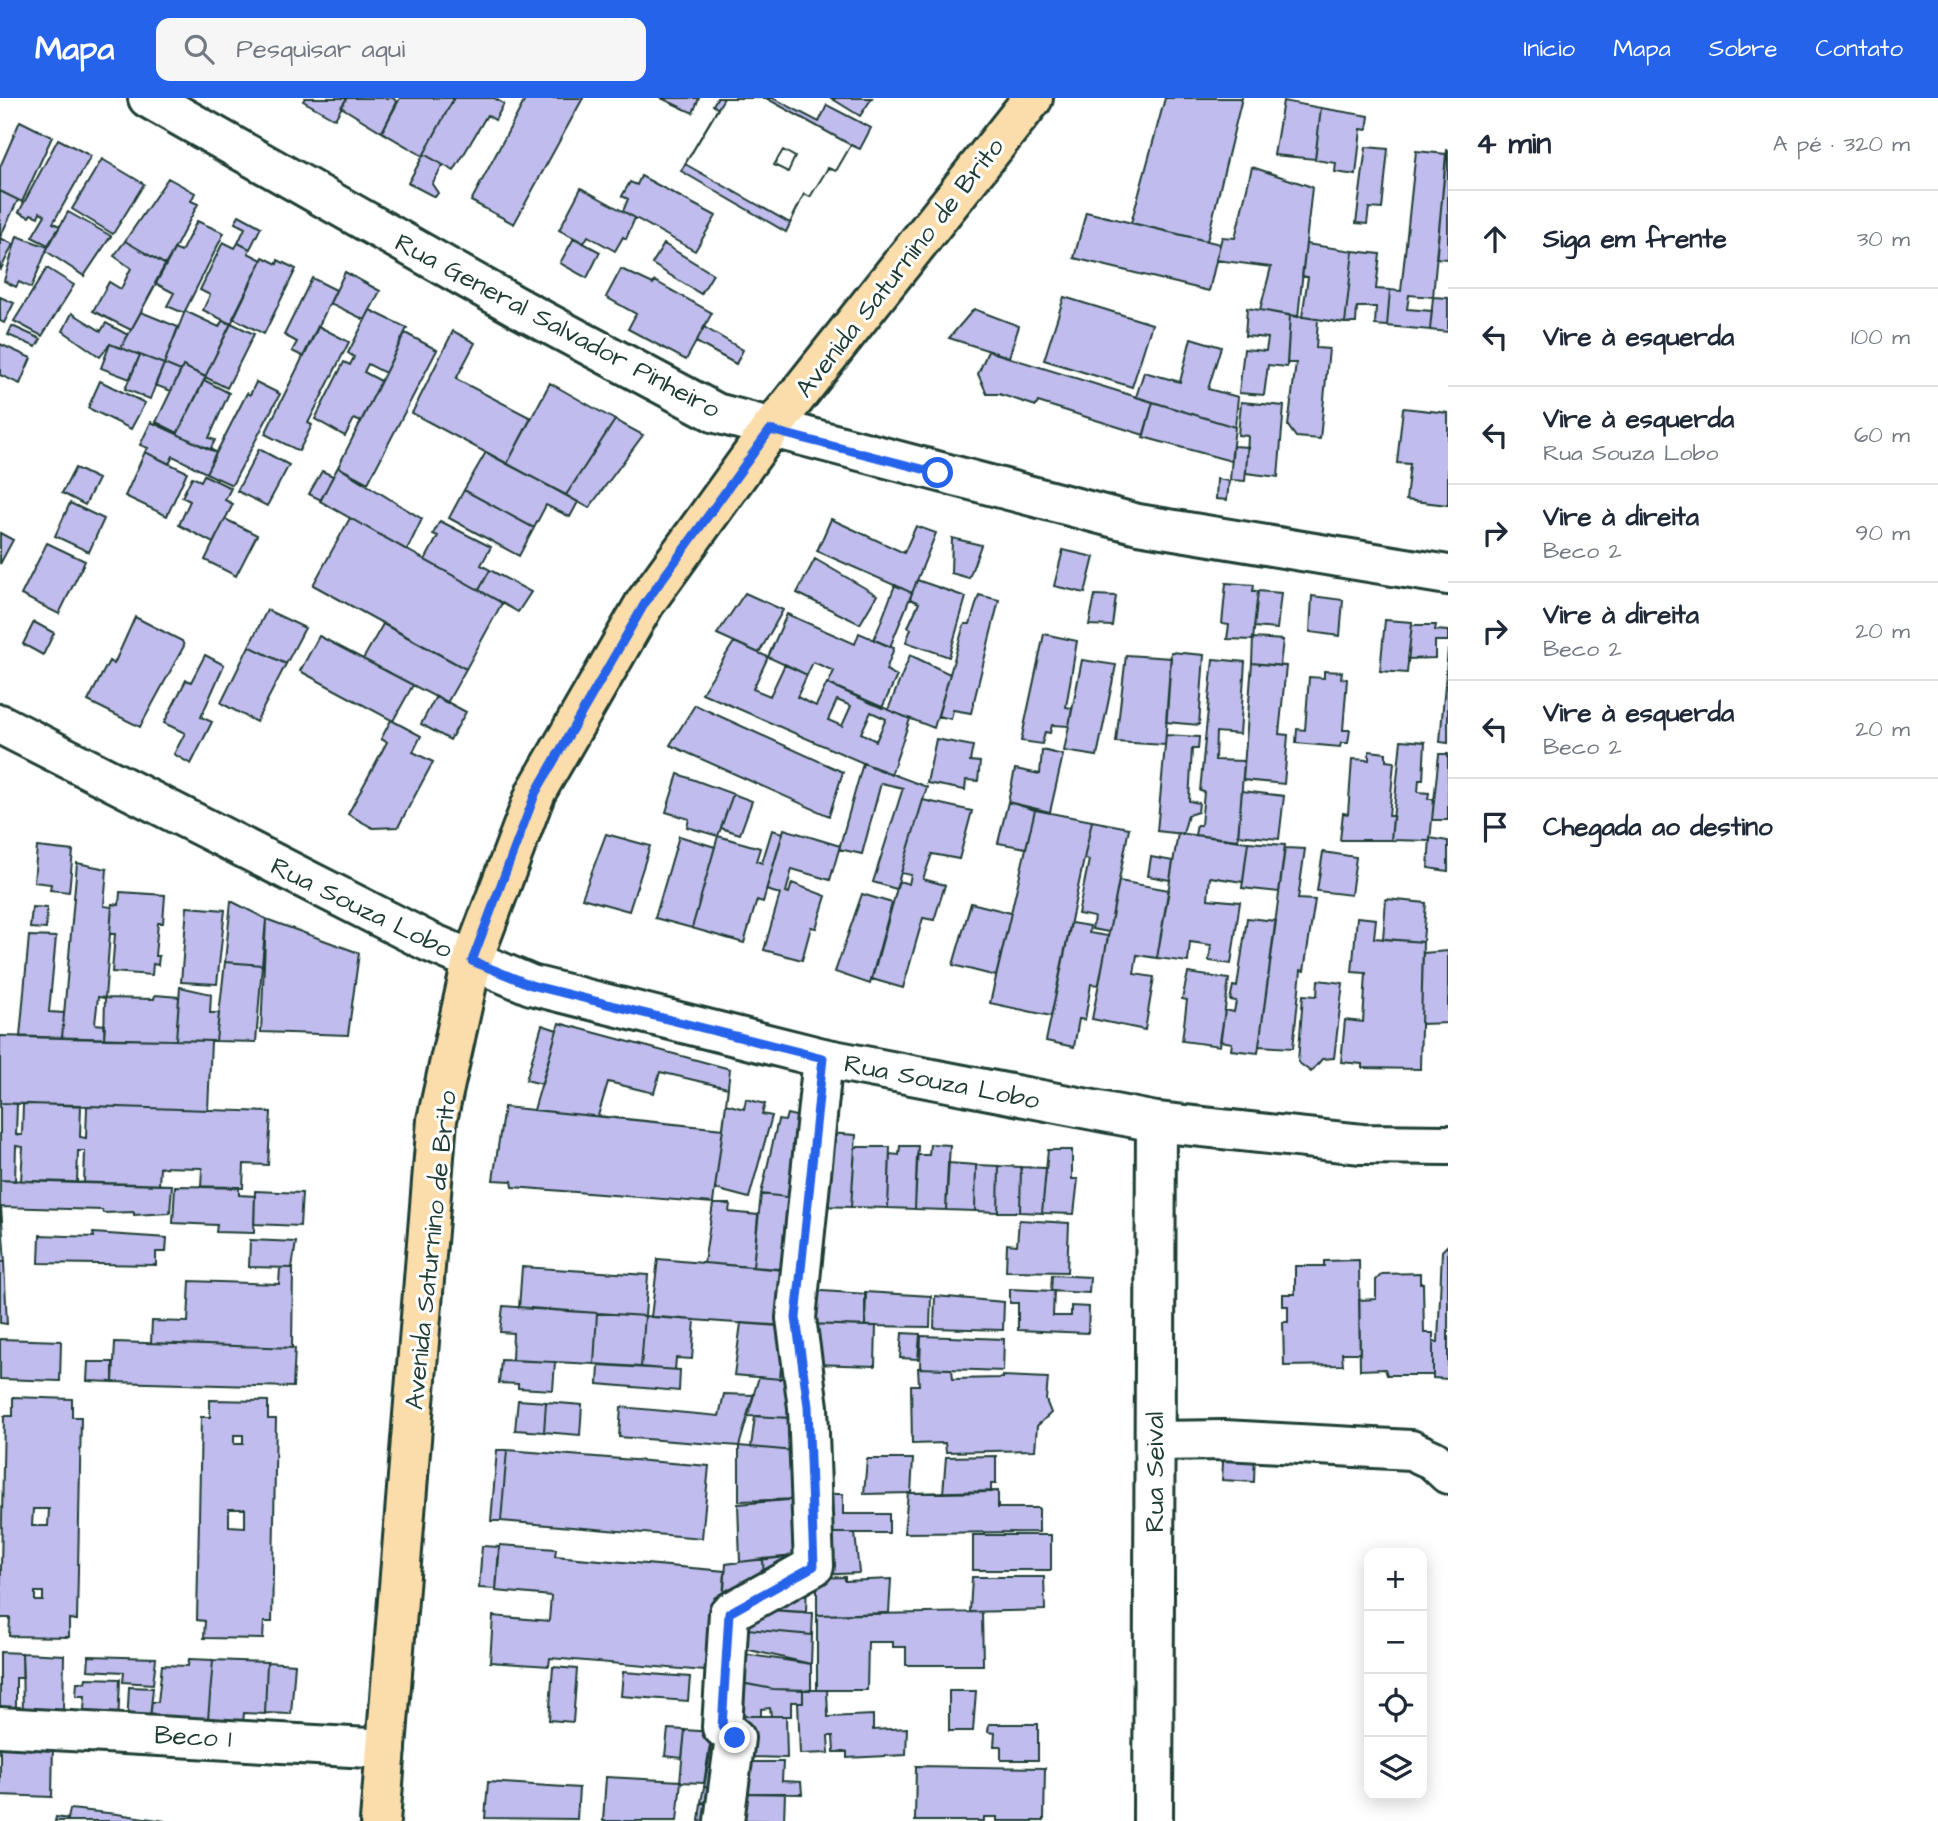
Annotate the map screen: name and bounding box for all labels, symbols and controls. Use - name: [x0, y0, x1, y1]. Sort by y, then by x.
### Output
- search box: [156, 18, 646, 81]
- text: Mapa: [35, 26, 114, 72]
- icon: search: [180, 30, 218, 68]
- text: Pesquisar aqui: [236, 31, 405, 67]
- text: Início: [1524, 32, 1575, 66]
- text: Mapa: [1613, 32, 1671, 66]
- text: Sobre: [1709, 32, 1777, 66]
- text: Contato: [1815, 32, 1903, 66]
- text: 4 min: [1476, 123, 1551, 165]
- text: A pé · 320 m: [1773, 128, 1910, 160]
- street label: Avenida Saturnino de Brito: [787, 130, 1013, 405]
- icon: ahead: [1476, 220, 1514, 258]
- text: Siga em frente: [1543, 221, 1727, 257]
- text: 30 m: [1857, 223, 1910, 255]
- street label: Rua General Salvador Pinheiro: [389, 225, 727, 427]
- icon: left: [1476, 318, 1514, 356]
- text: Vire à esquerda: [1543, 319, 1734, 355]
- text: 100 m: [1851, 321, 1910, 353]
- text: Vire à esquerda: [1543, 401, 1734, 437]
- icon: left: [1476, 416, 1514, 454]
- text: 60 m: [1854, 419, 1910, 451]
- text: Rua Souza Lobo: [1543, 437, 1718, 469]
- route start: [922, 457, 953, 488]
- text: Vire à direita: [1543, 499, 1699, 535]
- icon: right: [1476, 514, 1514, 552]
- text: 90 m: [1855, 517, 1910, 549]
- text: Beco 2: [1543, 535, 1622, 567]
- text: Vire à direita: [1543, 597, 1699, 633]
- icon: right: [1476, 612, 1514, 650]
- text: 20 m: [1855, 615, 1910, 647]
- text: Beco 2: [1543, 633, 1622, 665]
- text: Vire à esquerda: [1543, 695, 1734, 731]
- icon: left: [1476, 710, 1514, 748]
- text: 20 m: [1855, 713, 1910, 745]
- text: Beco 2: [1543, 731, 1622, 763]
- icon: arrive: [1476, 808, 1514, 846]
- text: Chegada ao destino: [1543, 809, 1773, 845]
- street label: Rua Souza Lobo: [265, 848, 459, 968]
- street label: Rua Souza Lobo: [841, 1045, 1043, 1119]
- street label: Avenida Saturnino de Brito: [396, 1088, 466, 1412]
- street label: Rua Seival: [1137, 1412, 1173, 1532]
- map controls: [1364, 1548, 1427, 1800]
- button: +: [1364, 1548, 1427, 1611]
- button: −: [1364, 1611, 1427, 1674]
- button: locate: [1364, 1674, 1427, 1737]
- street label: Beco 1: [153, 1717, 233, 1757]
- route end: [719, 1722, 750, 1753]
- button: layers: [1364, 1737, 1427, 1800]

